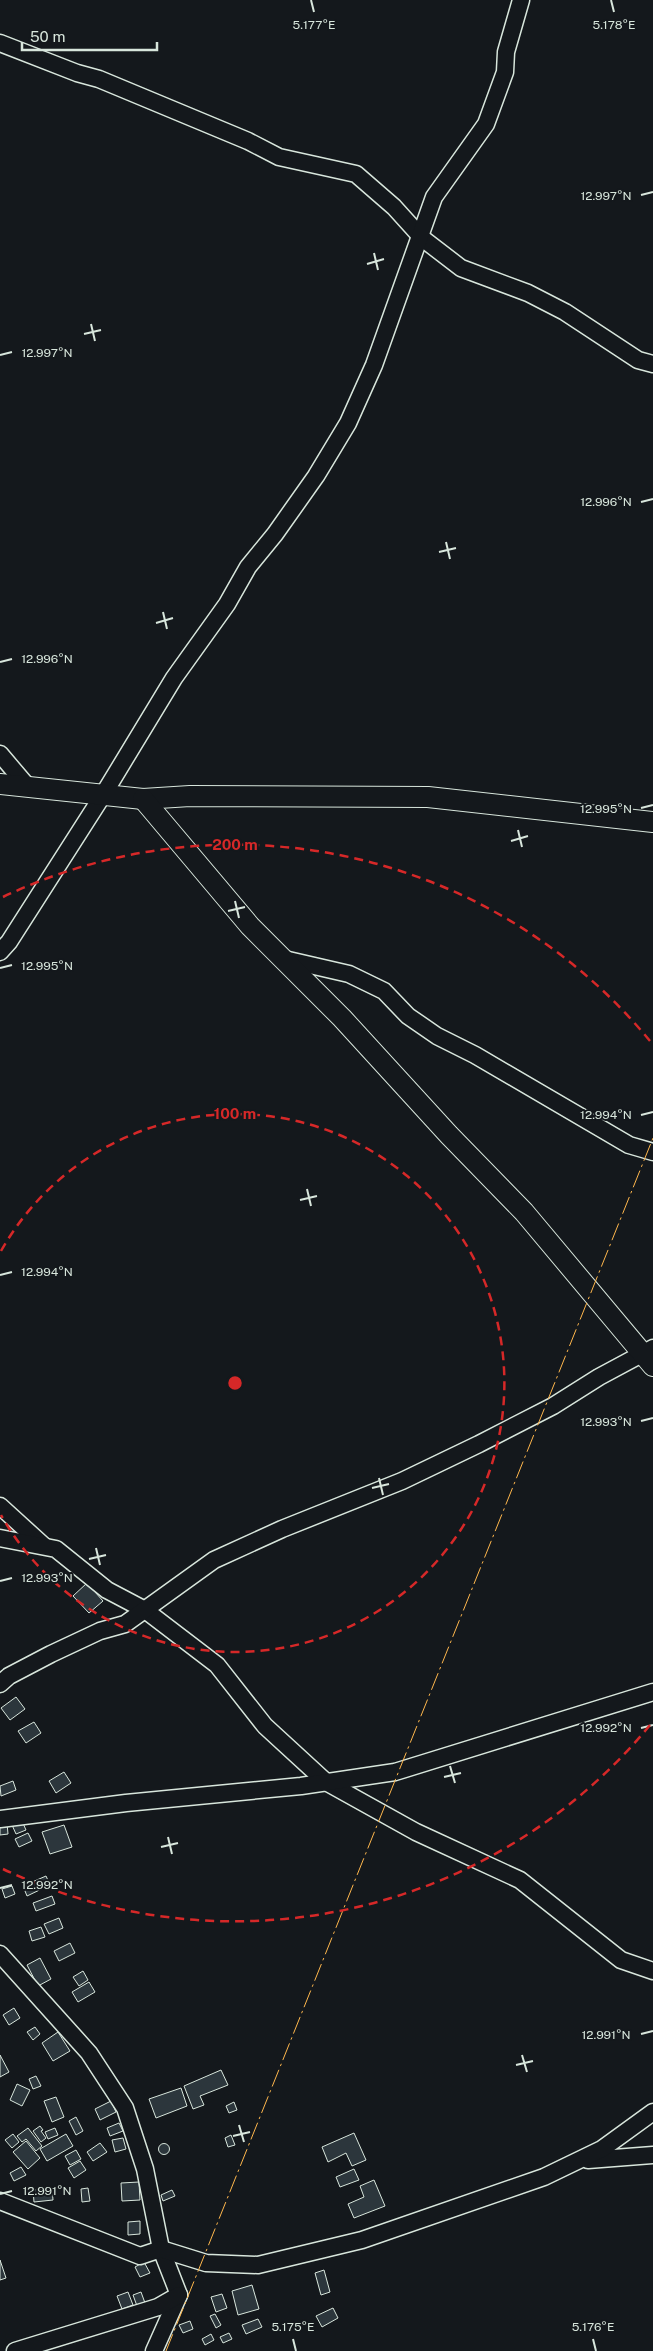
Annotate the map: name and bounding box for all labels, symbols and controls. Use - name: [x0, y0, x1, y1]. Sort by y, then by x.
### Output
- text: 5.177°E: [293, 18, 335, 32]
- text: 5.178°E: [592, 18, 636, 32]
- scale bar: [22, 20, 158, 52]
- text: 50 m: [30, 28, 65, 45]
- text: 12.997°N: [580, 189, 632, 203]
- text: 12.997°N: [21, 346, 73, 360]
- text: 12.996°N: [580, 495, 632, 509]
- text: 12.996°N: [21, 652, 73, 666]
- text: 12.995°N: [580, 802, 632, 816]
- text: 200 m: [212, 836, 258, 853]
- text: 12.995°N: [21, 959, 73, 973]
- text: 100 m: [214, 1105, 256, 1122]
- text: 12.994°N: [580, 1108, 632, 1122]
- text: 12.994°N: [21, 1265, 73, 1279]
- centre of rings: [226, 1374, 244, 1392]
- text: 12.993°N: [580, 1415, 632, 1429]
- text: 12.993°N: [21, 1571, 73, 1585]
- text: 12.992°N: [580, 1721, 632, 1735]
- text: 12.992°N: [21, 1878, 73, 1892]
- text: 12.991°N: [581, 2028, 631, 2042]
- text: 12.991°N: [22, 2184, 72, 2198]
- text: 5.175°E: [271, 2320, 315, 2334]
- text: 5.176°E: [572, 2320, 614, 2334]

